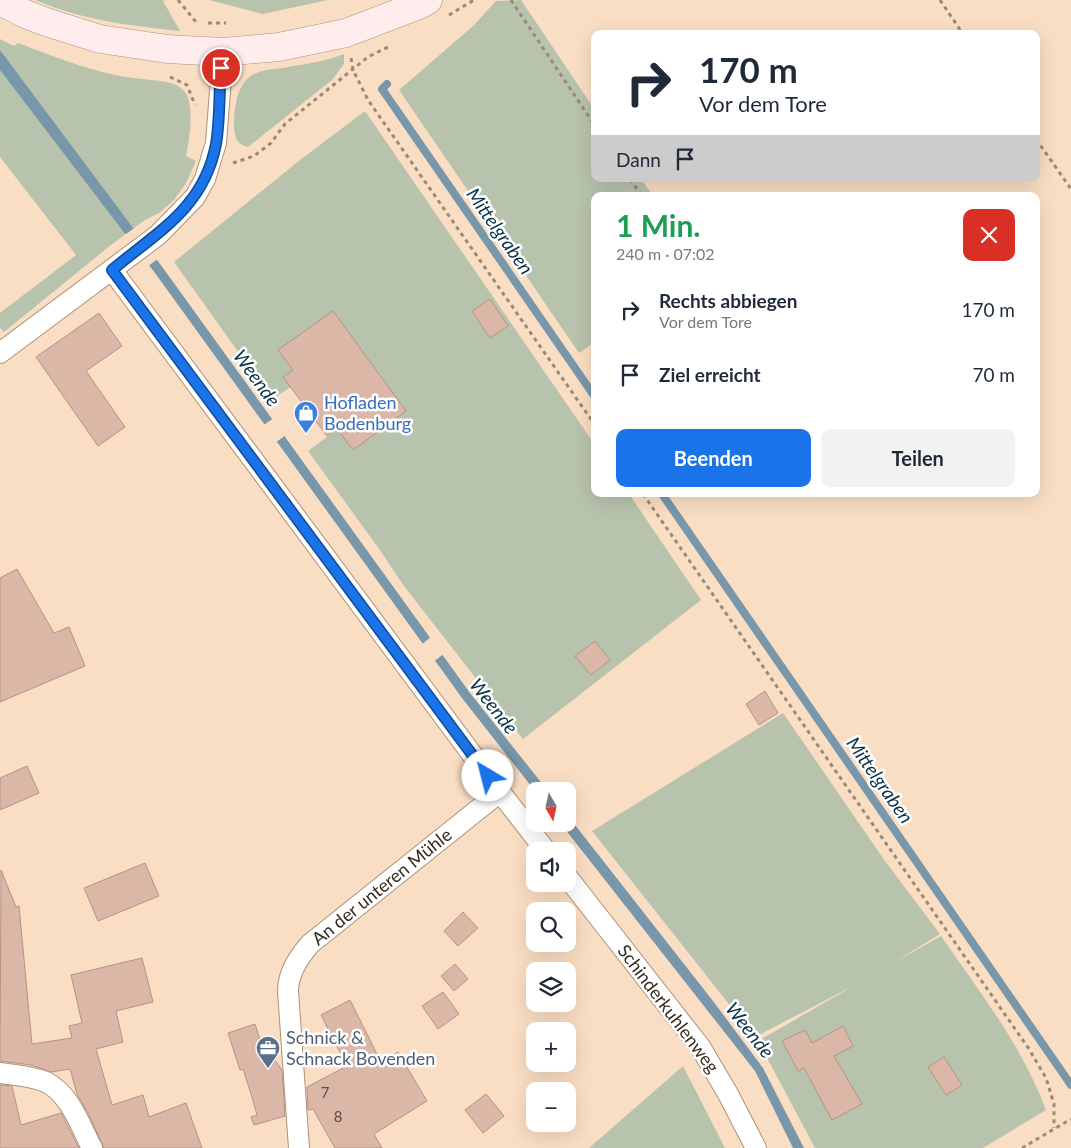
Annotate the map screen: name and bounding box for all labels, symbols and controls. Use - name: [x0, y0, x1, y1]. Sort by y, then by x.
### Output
- pin: [200, 47, 242, 89]
- text: 170 m: [699, 48, 798, 90]
- icon: right: [616, 50, 681, 115]
- icon: arrive: [207, 54, 235, 82]
- text: Vor dem Tore: [699, 90, 827, 117]
- icon: arrive: [671, 145, 699, 173]
- text: Dann: [616, 148, 661, 171]
- water label: Mittelgraben: [462, 183, 539, 278]
- text: 1 Min.: [616, 207, 701, 243]
- button: close: [963, 209, 1015, 261]
- text: 240 m · 07:02: [616, 244, 715, 263]
- text: Rechts abbiegen: [659, 289, 797, 312]
- icon: right: [616, 296, 644, 324]
- text: 170 m: [961, 298, 1015, 321]
- text: Vor dem Tore: [659, 312, 752, 331]
- water label: Weende: [229, 345, 286, 411]
- icon: arrive: [616, 361, 644, 389]
- text: Ziel erreicht: [659, 363, 761, 386]
- text: 70 m: [972, 363, 1015, 386]
- place label: Hofladen Bodenburg: [324, 391, 411, 434]
- shop icon: Hofladen Bodenburg: [293, 400, 319, 434]
- button: Beenden: [616, 429, 811, 487]
- button: Teilen: [821, 429, 1015, 487]
- water label: Weende: [465, 673, 523, 738]
- water label: Mittelgraben: [842, 732, 919, 827]
- position arrow: [461, 749, 513, 801]
- north arrow: [526, 782, 576, 832]
- map controls: [526, 782, 576, 1132]
- street label: An der unteren Mühle: [307, 823, 456, 949]
- button: sound: [526, 842, 576, 892]
- button: search: [526, 902, 576, 952]
- street label: Schinderkuhlenweg: [613, 940, 724, 1077]
- button: layers: [526, 962, 576, 1012]
- water label: Weende: [721, 997, 779, 1062]
- button: +: [526, 1022, 576, 1072]
- place label: Schnick & Schnack Bovenden: [286, 1026, 435, 1069]
- office icon: Schnick & Schnack Bovenden: [255, 1035, 281, 1069]
- button: −: [526, 1082, 576, 1132]
- house number: 7: [321, 1083, 330, 1101]
- house number: 8: [334, 1107, 342, 1125]

